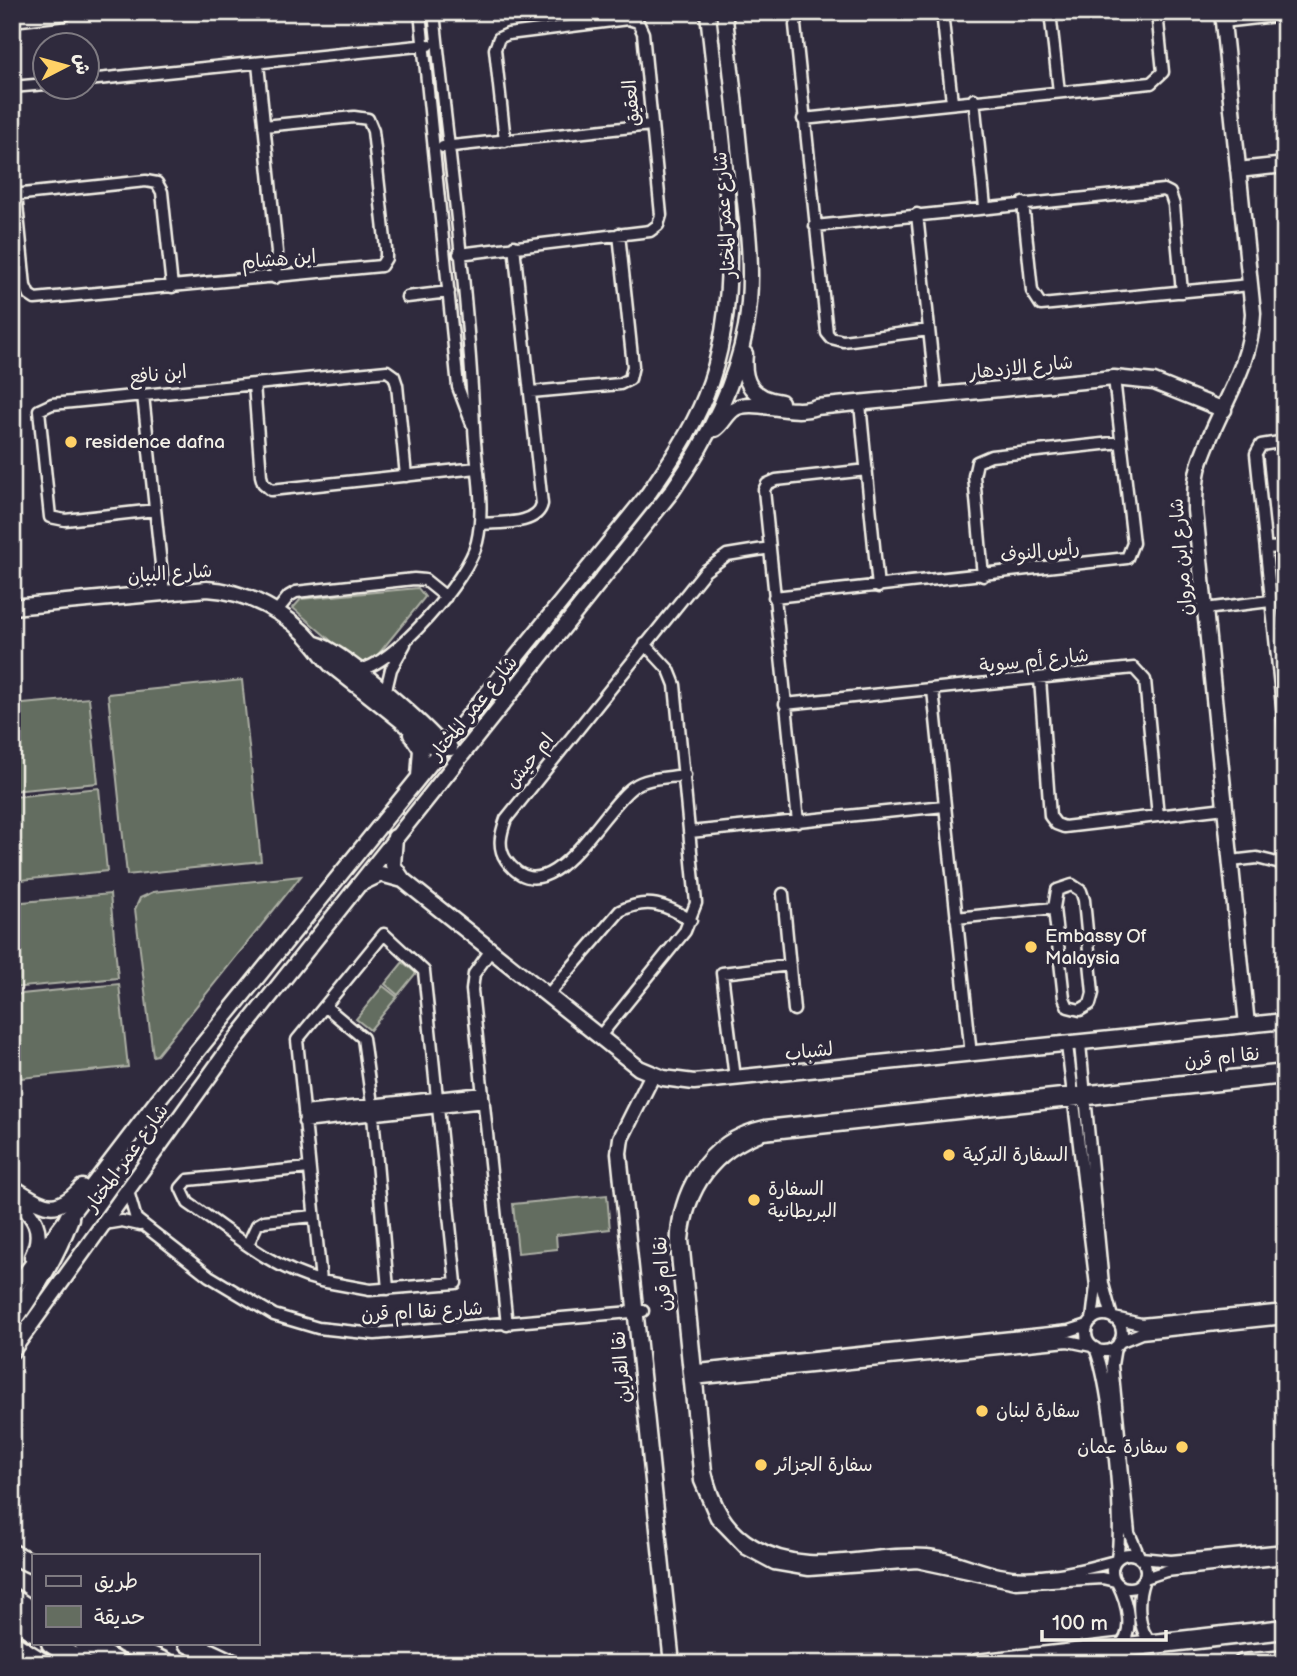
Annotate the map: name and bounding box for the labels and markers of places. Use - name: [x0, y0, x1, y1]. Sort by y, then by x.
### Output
- place label: residence dafna: [85, 431, 225, 454]
- marker: residence dafna: [63, 434, 79, 450]
- place label: Embassy Of Malaysia: [1045, 925, 1147, 970]
- marker: Embassy Of Malaysia: [1023, 939, 1039, 955]
- place label: السفارة التركية: [963, 1144, 1068, 1167]
- marker: السفارة التركية: [941, 1147, 957, 1163]
- place label: السفارة البريطانية: [768, 1178, 837, 1223]
- marker: السفارة البريطانية: [746, 1192, 762, 1208]
- place label: سفارة لبنان: [996, 1400, 1080, 1423]
- marker: سفارة لبنان: [974, 1403, 990, 1419]
- place label: سفارة عمان: [1077, 1436, 1168, 1459]
- marker: سفارة عمان: [1174, 1439, 1190, 1455]
- place label: سفارة الجزائر: [773, 1454, 873, 1477]
- marker: سفارة الجزائر: [753, 1457, 769, 1473]

